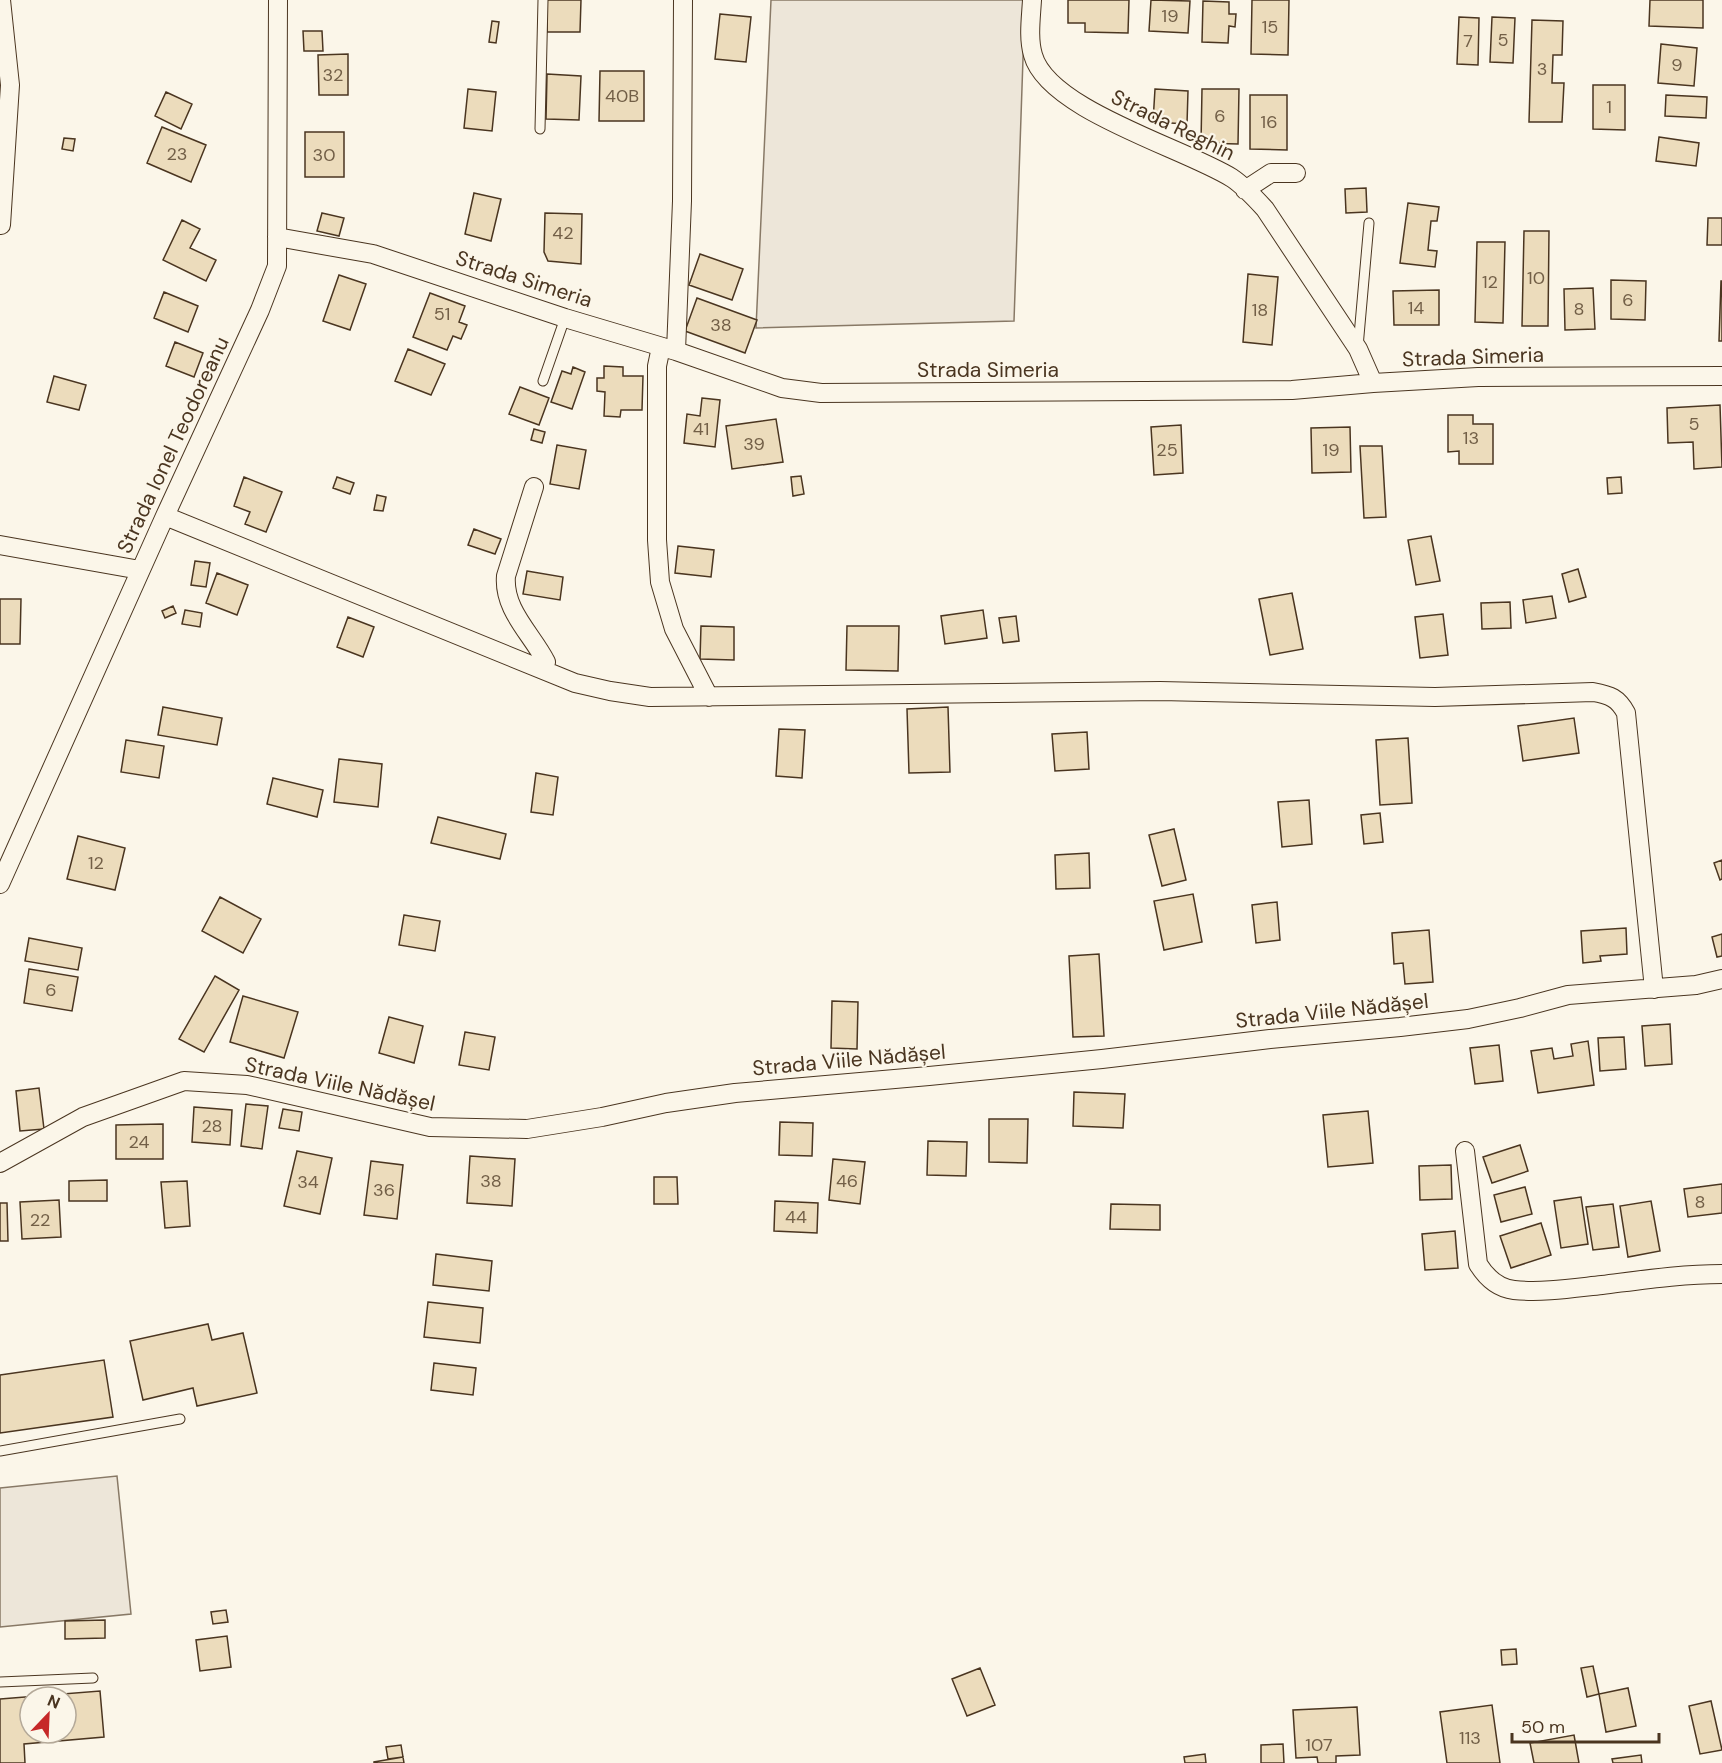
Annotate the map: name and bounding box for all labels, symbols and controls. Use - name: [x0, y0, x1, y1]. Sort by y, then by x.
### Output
- house number: 19: [1162, 4, 1178, 28]
- house number: 15: [1262, 15, 1278, 39]
- house number: 5: [1498, 28, 1508, 52]
- house number: 7: [1463, 29, 1473, 53]
- house number: 9: [1671, 53, 1683, 77]
- house number: 3: [1537, 57, 1547, 81]
- house number: 32: [322, 63, 344, 87]
- street label: Strada Reghin: [1106, 83, 1240, 167]
- house number: 40B: [605, 84, 639, 108]
- house number: 1: [1606, 95, 1612, 119]
- house number: 6: [1214, 104, 1226, 128]
- house number: 16: [1261, 110, 1277, 134]
- house number: 23: [166, 142, 188, 166]
- house number: 30: [313, 143, 335, 167]
- house number: 42: [552, 221, 574, 245]
- street label: Strada Simeria: [452, 244, 596, 314]
- house number: 10: [1527, 266, 1545, 290]
- house number: 12: [1482, 270, 1498, 294]
- house number: 6: [1622, 288, 1634, 312]
- house number: 14: [1408, 296, 1424, 320]
- house number: 8: [1574, 297, 1584, 321]
- house number: 18: [1252, 298, 1268, 322]
- house number: 51: [434, 302, 450, 326]
- house number: 38: [710, 313, 732, 337]
- street label: Strada Ionel Teodoreanu: [110, 332, 236, 558]
- street label: Strada Simeria: [1402, 341, 1544, 373]
- street label: Strada Simeria: [917, 356, 1059, 384]
- house number: 5: [1689, 412, 1699, 436]
- house number: 41: [693, 417, 709, 441]
- house number: 13: [1463, 426, 1479, 450]
- house number: 39: [743, 432, 765, 456]
- house number: 25: [1156, 438, 1178, 462]
- house number: 19: [1323, 438, 1339, 462]
- house number: 12: [88, 851, 104, 875]
- house number: 6: [45, 978, 57, 1002]
- street label: Strada Viile Nădășel: [1234, 987, 1430, 1035]
- street label: Strada Viile Nădășel: [751, 1038, 947, 1082]
- street label: Strada Viile Nădășel: [242, 1050, 438, 1118]
- house number: 28: [201, 1114, 223, 1138]
- house number: 24: [129, 1130, 150, 1154]
- house number: 38: [480, 1169, 502, 1193]
- house number: 46: [836, 1169, 858, 1193]
- house number: 34: [297, 1170, 319, 1194]
- house number: 36: [373, 1178, 395, 1202]
- house number: 8: [1695, 1190, 1705, 1214]
- house number: 44: [785, 1205, 807, 1229]
- house number: 22: [30, 1208, 50, 1232]
- north arrow: [18, 1685, 78, 1745]
- text: N: [44, 1690, 63, 1714]
- scale bar: [1512, 1706, 1659, 1744]
- text: 50 m: [1521, 1715, 1565, 1739]
- house number: 113: [1459, 1726, 1481, 1750]
- house number: 107: [1305, 1733, 1333, 1757]

